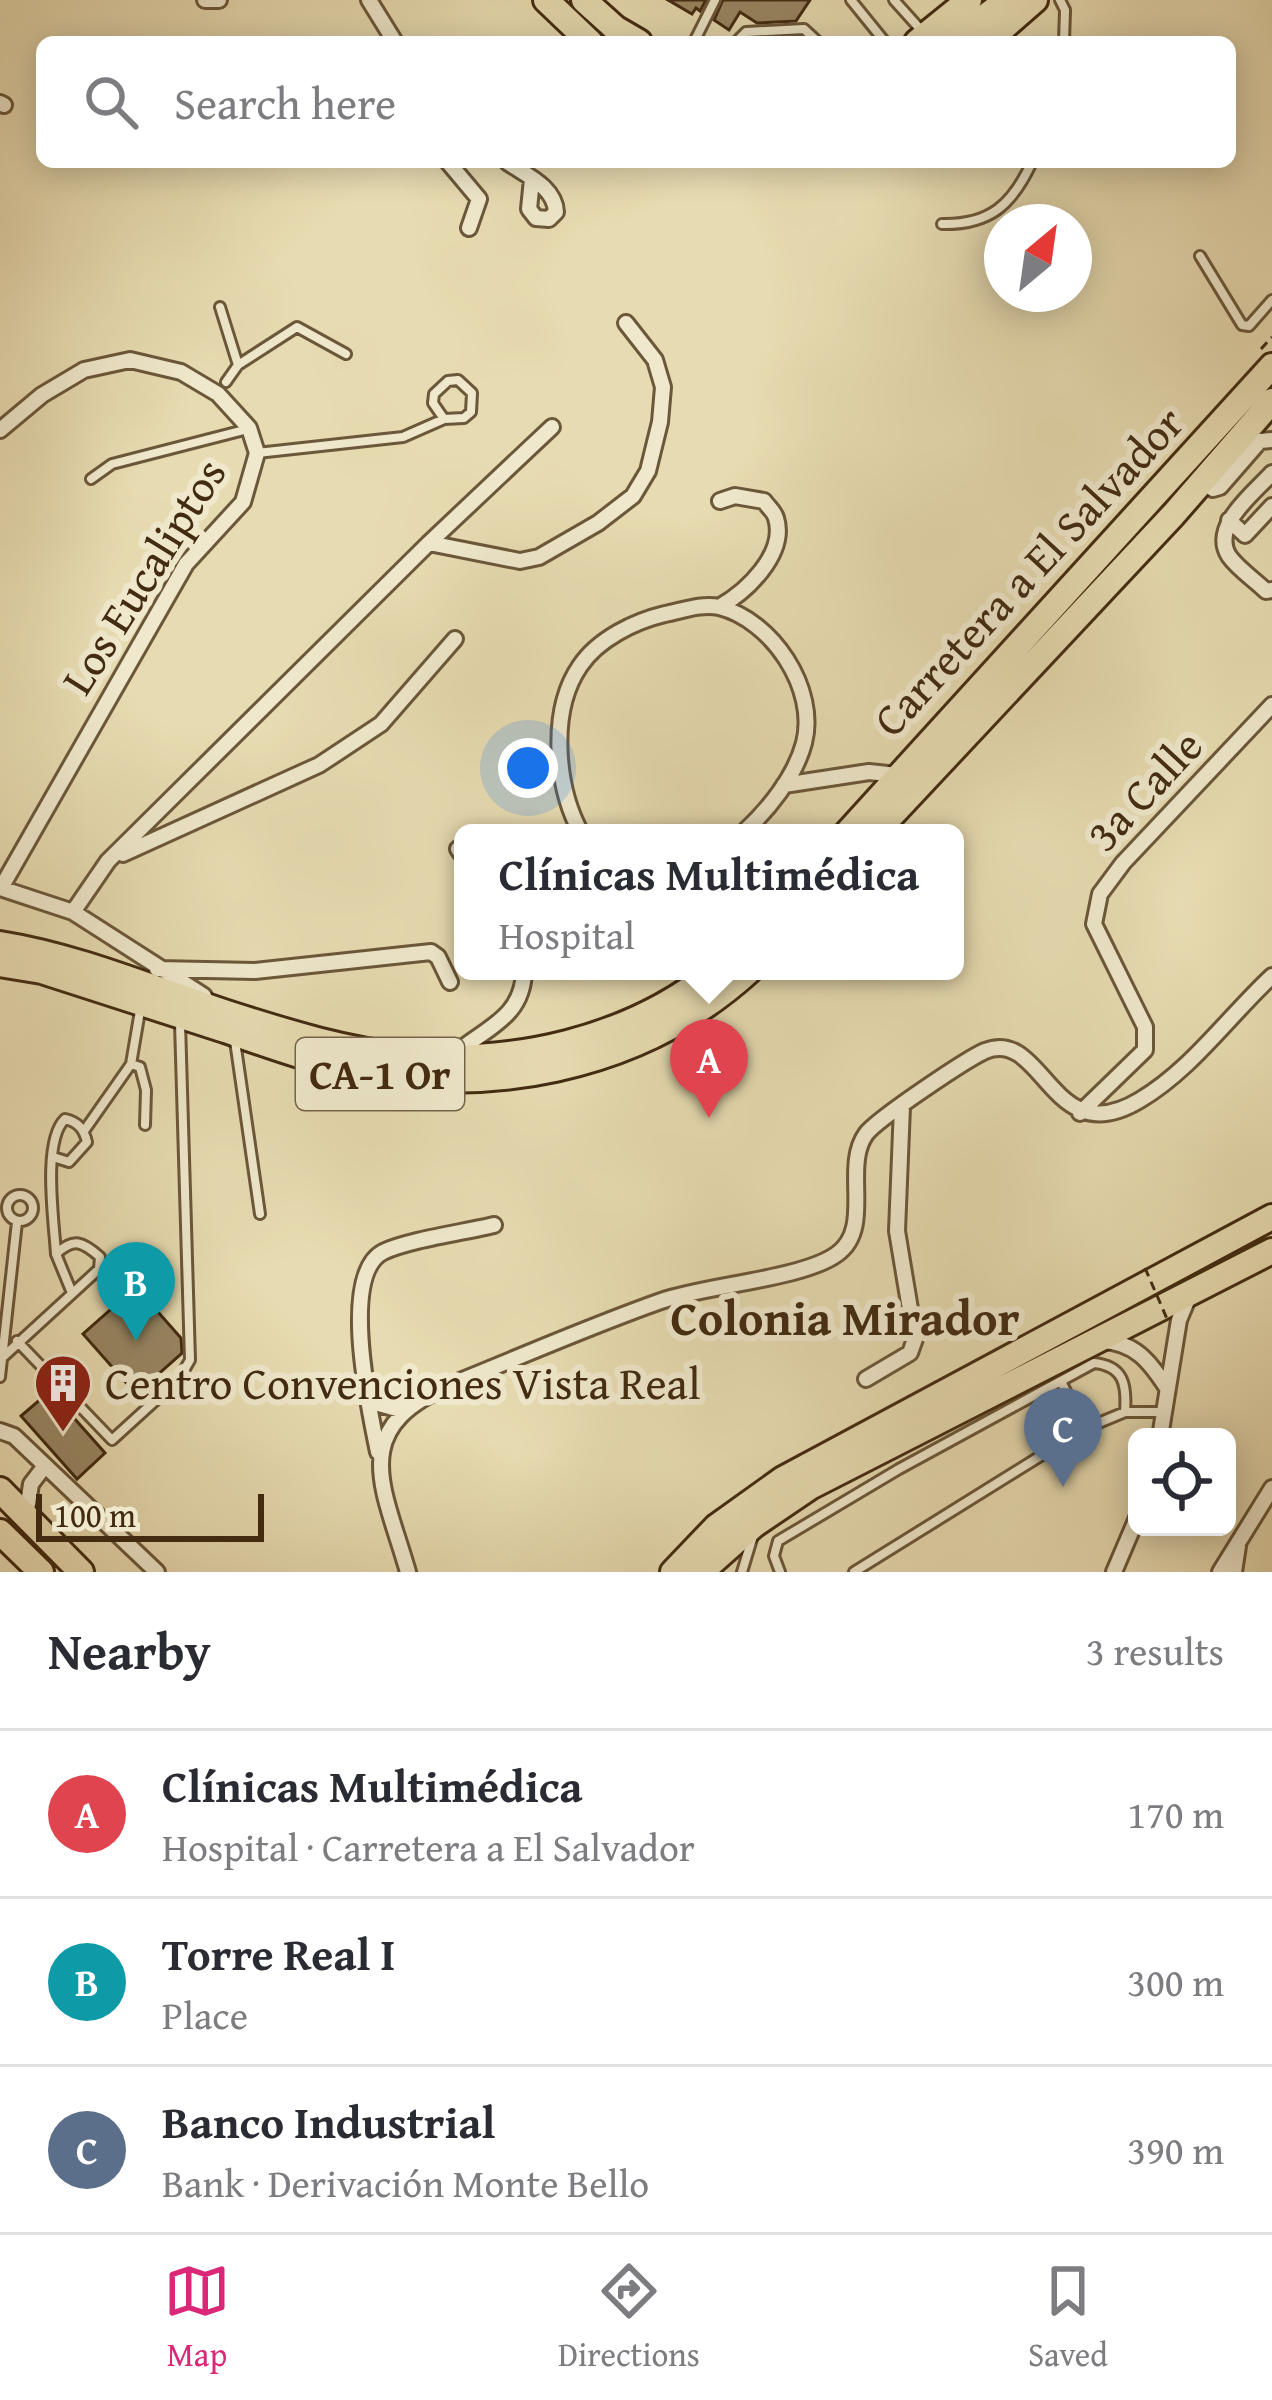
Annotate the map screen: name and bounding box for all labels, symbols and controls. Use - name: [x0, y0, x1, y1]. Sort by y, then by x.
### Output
- search box: [36, 36, 1236, 168]
- icon: search: [78, 69, 144, 135]
- text: Search here: [174, 70, 396, 135]
- north arrow: [984, 204, 1092, 312]
- street label: Carretera a El Salvador: [857, 391, 1198, 750]
- street label: Los Eucaliptos: [44, 445, 241, 706]
- street label: 3a Calle: [1070, 714, 1217, 865]
- your location: [498, 738, 558, 798]
- popup: [454, 824, 964, 980]
- text: Clínicas Multimédica: [499, 841, 919, 906]
- text: Hospital: [499, 906, 635, 963]
- pin: A: [670, 1019, 748, 1118]
- road number: CA-1 Or: [296, 1038, 464, 1110]
- pin: B: [97, 1242, 175, 1341]
- district label: Colonia Mirador: [670, 1282, 1020, 1353]
- place label: Centro Convenciones Vista Real: [105, 1350, 701, 1415]
- building icon: Centro Convenciones Vista Real: [32, 1352, 94, 1434]
- pin: C: [1024, 1388, 1102, 1487]
- map controls: [1128, 1428, 1236, 1536]
- button: locate: [1128, 1428, 1236, 1536]
- scale bar: [36, 1488, 264, 1541]
- text: 100 m: [54, 1491, 136, 1539]
- text: Nearby: [48, 1613, 211, 1688]
- text: 3 results: [1086, 1622, 1224, 1679]
- text: Clínicas Multimédica: [162, 1753, 583, 1818]
- text: A: [75, 1785, 99, 1842]
- text: 170 m: [1127, 1785, 1224, 1842]
- text: Hospital · Carretera a El Salvador: [162, 1818, 695, 1875]
- text: Torre Real I: [162, 1921, 396, 1986]
- text: B: [75, 1953, 99, 2010]
- text: 300 m: [1127, 1953, 1224, 2010]
- text: Place: [162, 1986, 248, 2043]
- text: Banco Industrial: [162, 2089, 496, 2154]
- text: C: [76, 2121, 98, 2178]
- text: 390 m: [1127, 2121, 1224, 2178]
- text: Bank · Derivación Monte Bello: [162, 2154, 649, 2211]
- tab: Map: [164, 2258, 230, 2378]
- tab: Directions: [558, 2258, 700, 2378]
- tab: Saved: [1028, 2258, 1108, 2378]

